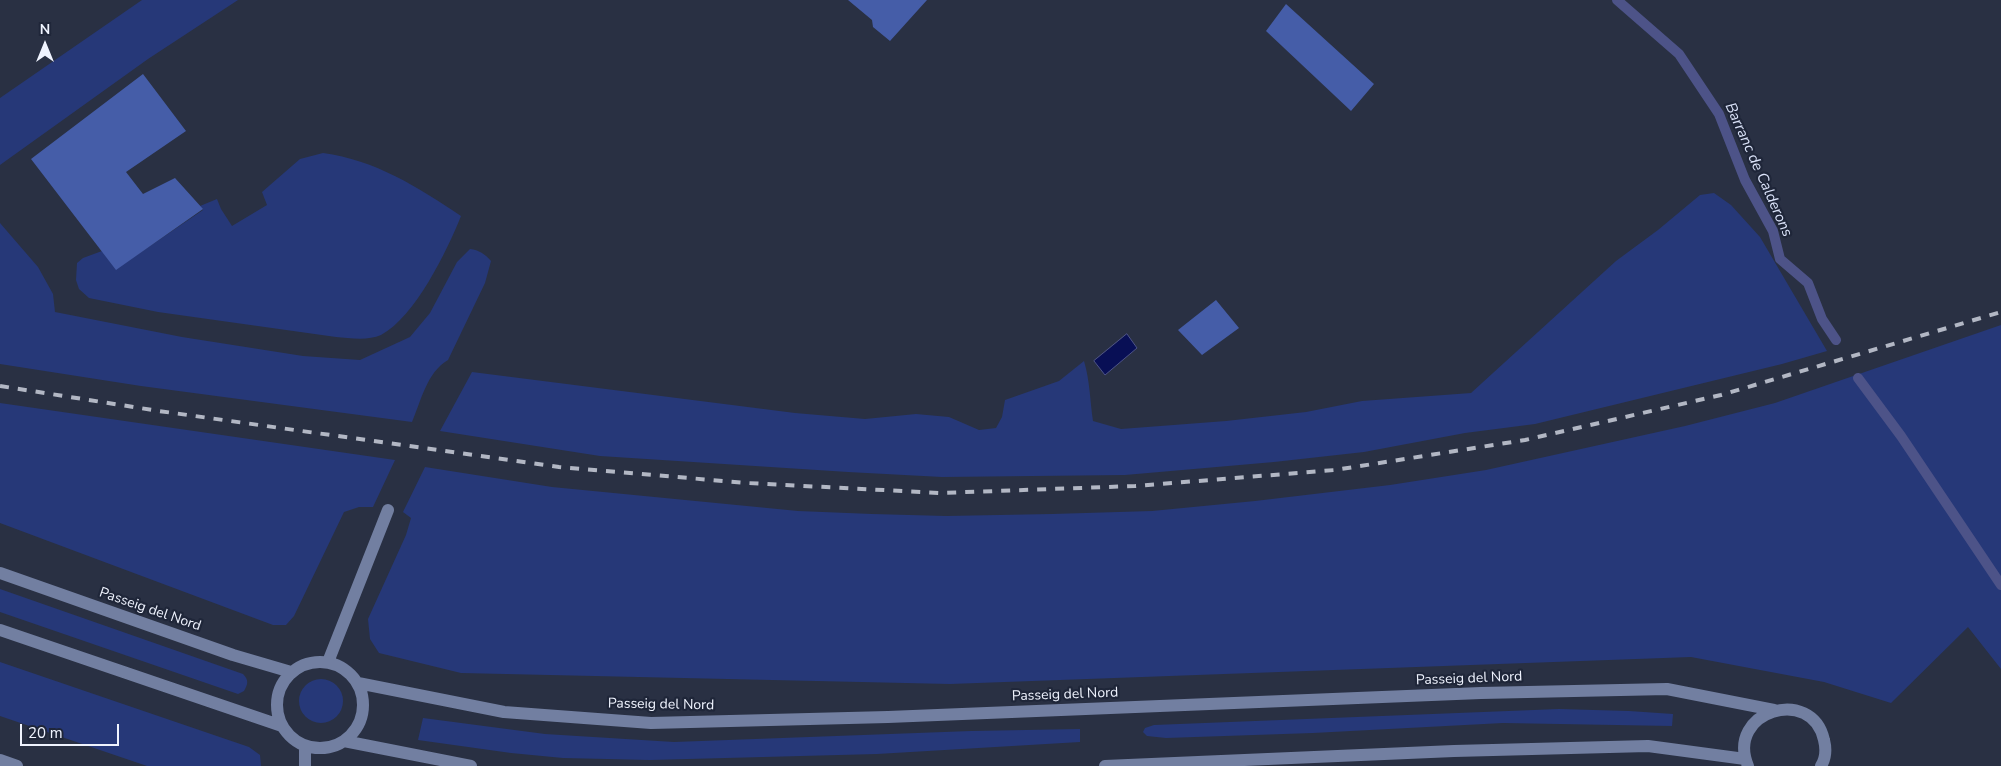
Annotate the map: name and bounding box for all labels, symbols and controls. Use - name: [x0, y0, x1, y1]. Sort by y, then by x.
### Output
- north arrow: [20, 20, 70, 70]
- text: N: [40, 20, 50, 39]
- water label: Barranc de Calderons: [1720, 100, 1796, 240]
- street label: Passeig del Nord: [97, 585, 203, 635]
- street label: Passeig del Nord: [1415, 669, 1523, 689]
- street label: Passeig del Nord: [1011, 685, 1119, 705]
- street label: Passeig del Nord: [608, 696, 714, 714]
- scale bar: [22, 714, 121, 746]
- text: 20 m: [28, 723, 63, 743]

